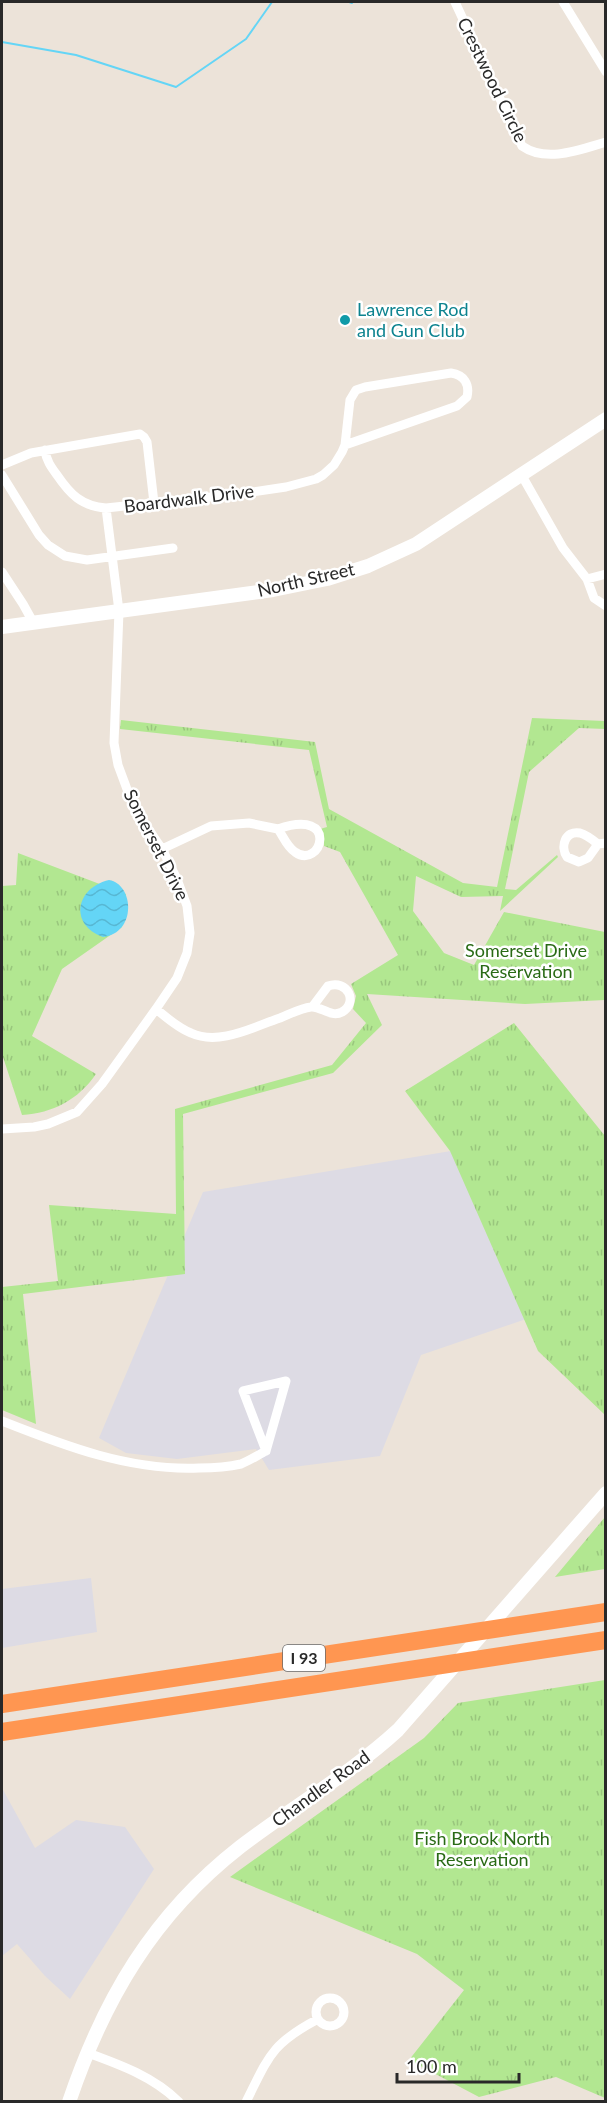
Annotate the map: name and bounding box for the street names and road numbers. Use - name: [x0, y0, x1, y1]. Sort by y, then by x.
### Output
- street label: Crestwood Circle: [453, 14, 533, 145]
- street label: Boardwalk Drive: [123, 479, 255, 517]
- street label: North Street: [255, 557, 357, 601]
- street label: Somerset Drive: [119, 785, 194, 904]
- road number: I 93: [283, 1645, 325, 1671]
- street label: Chandler Road: [267, 1745, 374, 1831]

